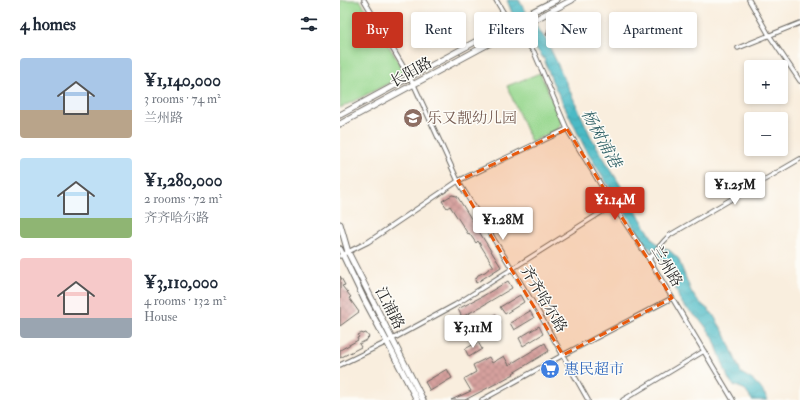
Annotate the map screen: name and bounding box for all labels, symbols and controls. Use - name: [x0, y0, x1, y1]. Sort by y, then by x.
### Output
- chip: Buy: [352, 12, 403, 48]
- chip: Rent: [411, 12, 466, 48]
- chip: Filters: [474, 12, 538, 48]
- chip: New: [546, 12, 601, 48]
- chip: Apartment: [609, 12, 697, 48]
- icon: filters: [298, 13, 320, 35]
- text: 4 homes: [20, 14, 76, 35]
- street label: 长阳路: [387, 53, 436, 92]
- map controls: [744, 60, 788, 156]
- button: +: [744, 60, 788, 104]
- text: ¥1,140,000: [144, 70, 221, 91]
- icon: home: [52, 74, 100, 122]
- text: 3 rooms · 74 m²: [144, 91, 221, 107]
- water label: 杨树浦港: [577, 106, 626, 173]
- school or university icon: 乐又靓幼儿园: [402, 107, 424, 129]
- place label: 乐又靓幼儿园: [427, 109, 517, 128]
- text: 兰州路: [144, 110, 183, 126]
- button: −: [744, 112, 788, 156]
- text: ¥1,280,000: [144, 170, 222, 191]
- pin: ¥1.25M: [702, 172, 768, 206]
- icon: home: [52, 174, 100, 222]
- text: ¥1.25M: [714, 177, 756, 193]
- pin: ¥1.14M: [582, 187, 648, 221]
- text: 2 rooms · 72 m²: [144, 191, 222, 207]
- text: ¥1.14M: [594, 192, 636, 208]
- pin: ¥1.28M: [470, 207, 536, 241]
- text: 齐齐哈尔路: [144, 210, 209, 226]
- text: ¥1.28M: [482, 212, 524, 228]
- street label: 兰州路: [647, 242, 686, 290]
- street label: 齐齐哈尔路: [516, 262, 571, 336]
- text: ¥3,110,000: [144, 272, 218, 293]
- icon: home: [52, 274, 100, 322]
- street label: 江浦路: [371, 284, 408, 333]
- text: 4 rooms · 132 m²: [144, 293, 226, 309]
- text: House: [144, 309, 177, 325]
- pin: ¥3.11M: [440, 315, 506, 349]
- text: ¥3.11M: [453, 320, 493, 336]
- supermarket icon: 惠民超市: [539, 358, 561, 380]
- place label: 惠民超市: [564, 360, 624, 379]

